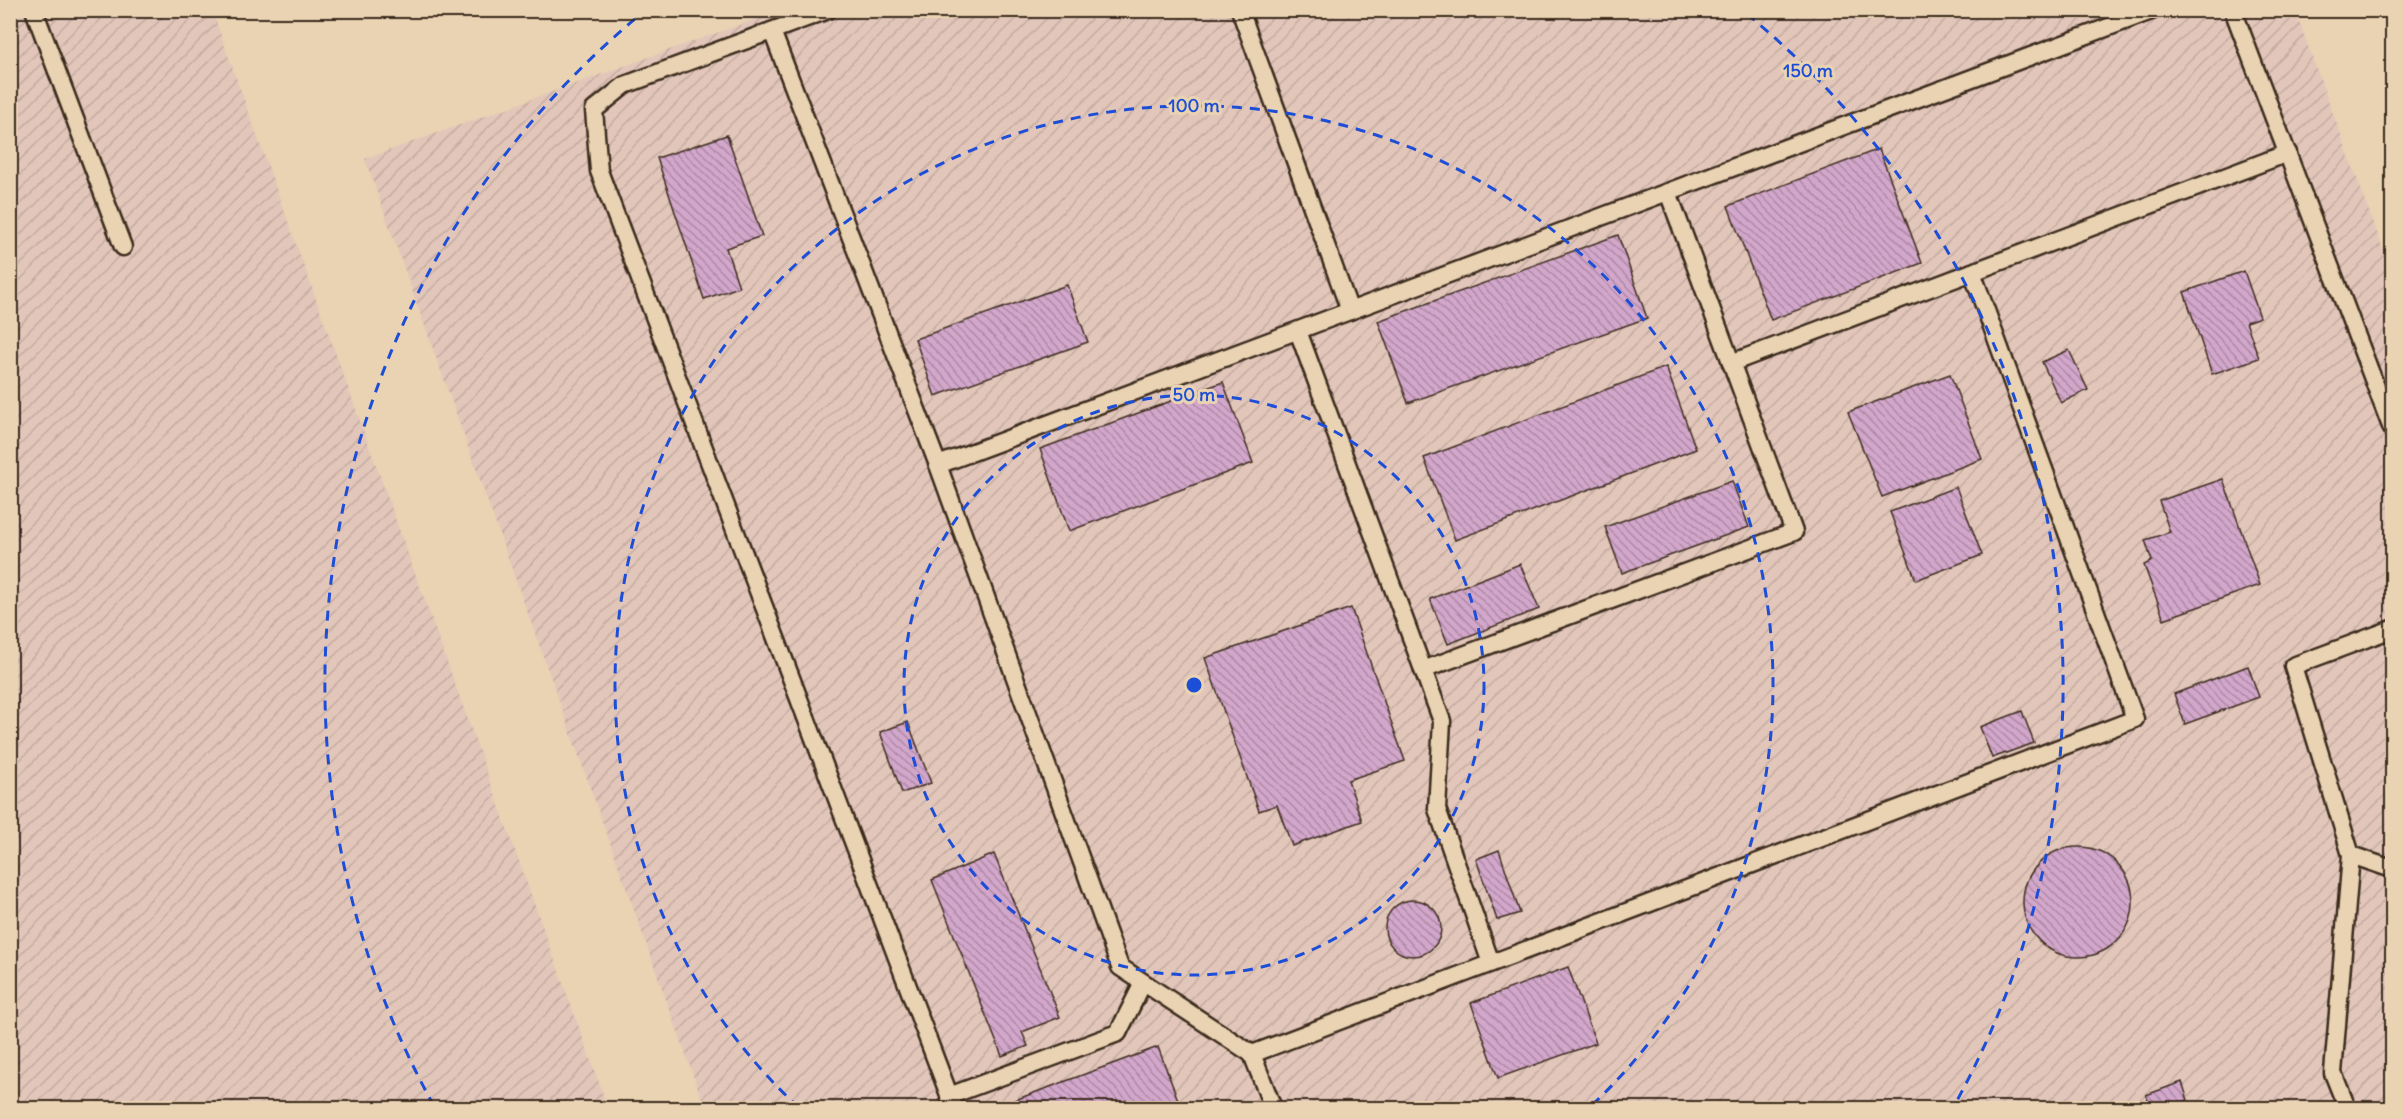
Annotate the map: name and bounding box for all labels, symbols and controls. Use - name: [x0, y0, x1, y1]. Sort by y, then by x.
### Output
- text: 150 m: [1783, 59, 1833, 82]
- text: 100 m: [1169, 94, 1220, 117]
- text: 50 m: [1173, 383, 1215, 406]
- centre of rings: [1184, 675, 1204, 695]

